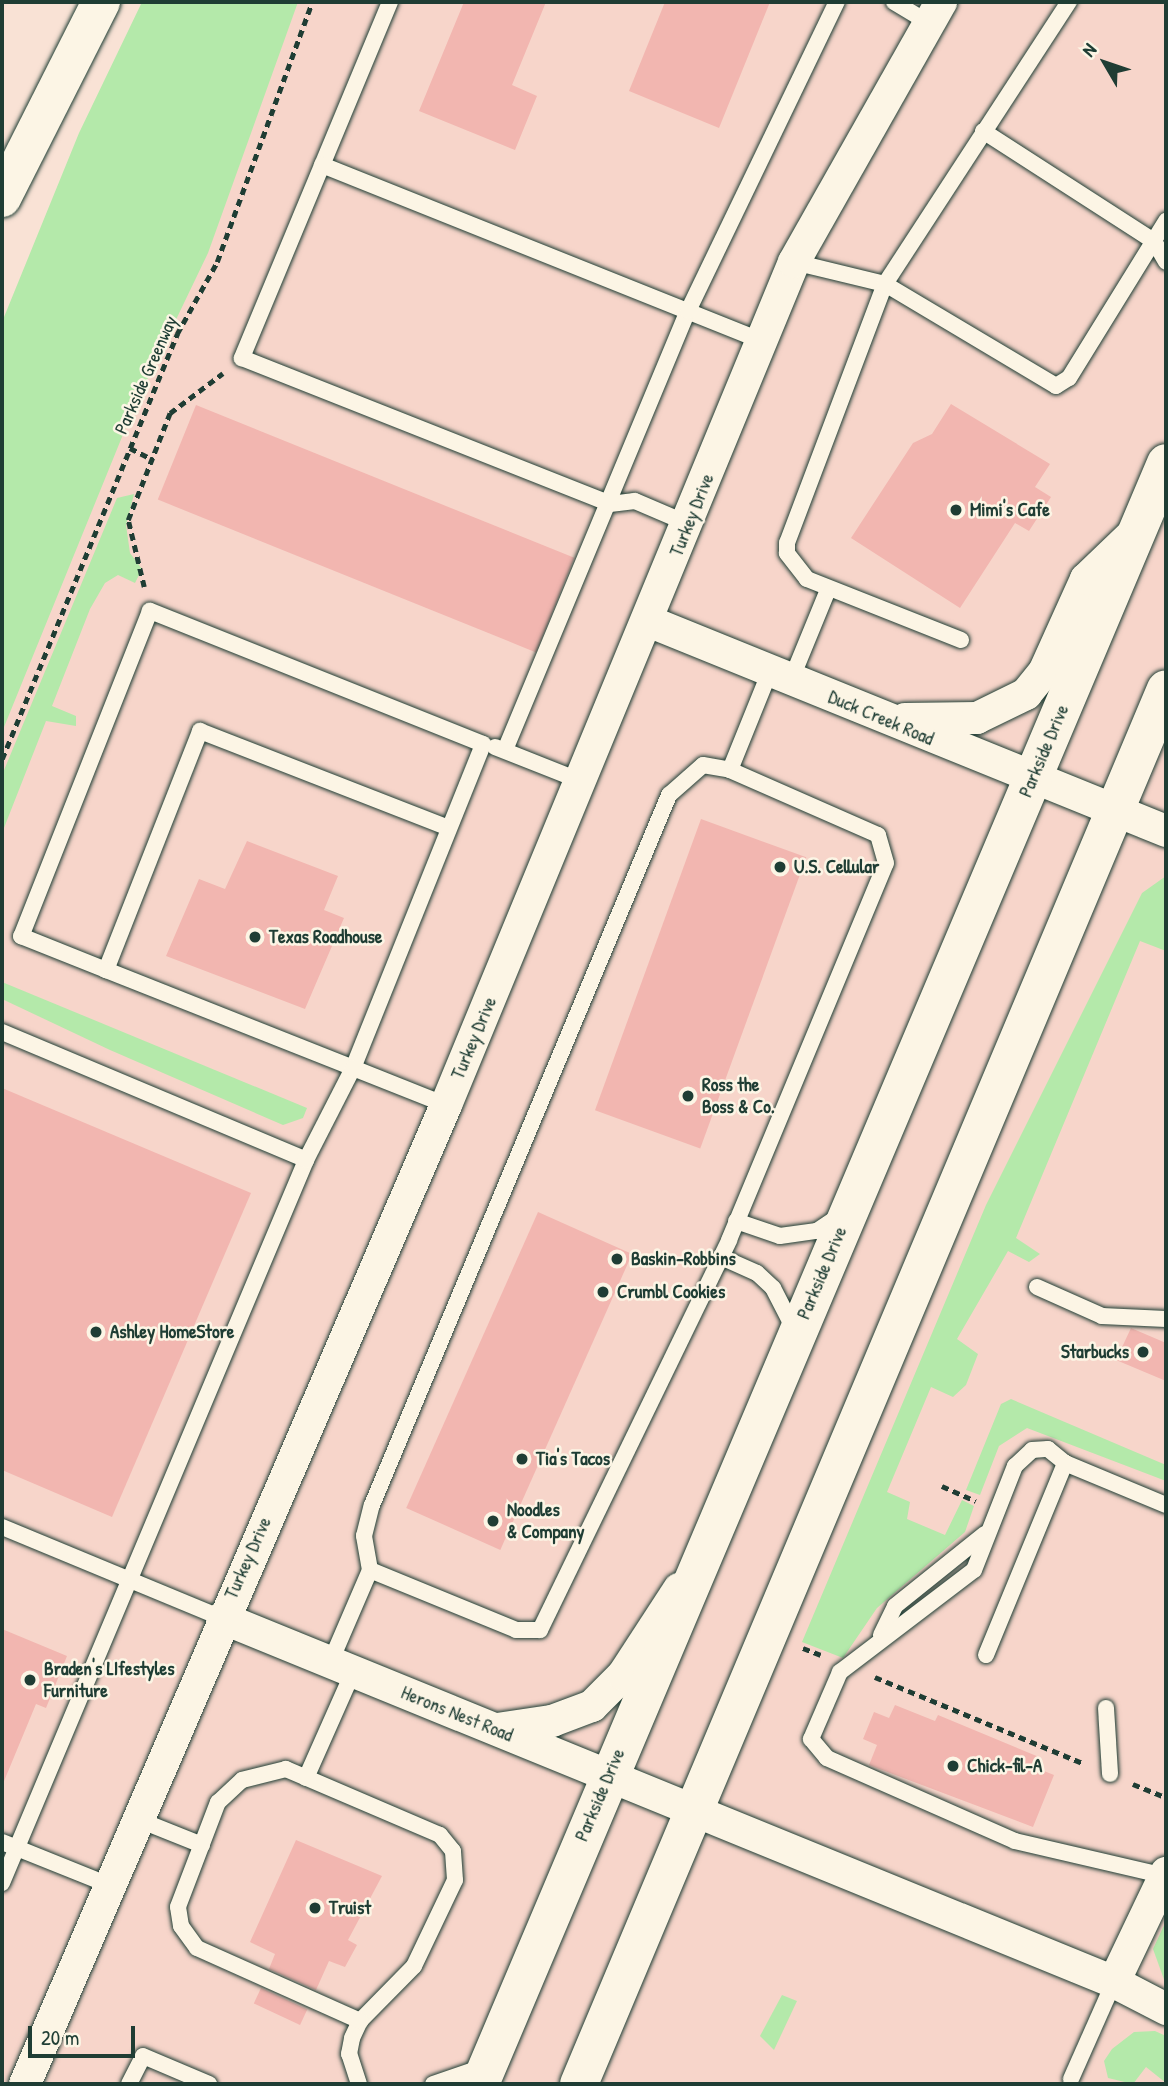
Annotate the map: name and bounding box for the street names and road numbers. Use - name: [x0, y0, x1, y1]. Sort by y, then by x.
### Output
- street label: Parkside Greenway: [110, 312, 182, 438]
- street label: Turkey Drive: [665, 470, 719, 560]
- street label: Duck Creek Road: [825, 686, 937, 750]
- street label: Parkside Drive: [1014, 701, 1074, 801]
- street label: Turkey Drive: [446, 993, 502, 1083]
- street label: Parkside Drive: [792, 1223, 852, 1323]
- street label: Turkey Drive: [220, 1513, 276, 1603]
- street label: Herons Nest Road: [398, 1681, 516, 1747]
- street label: Parkside Drive: [570, 1745, 630, 1845]

